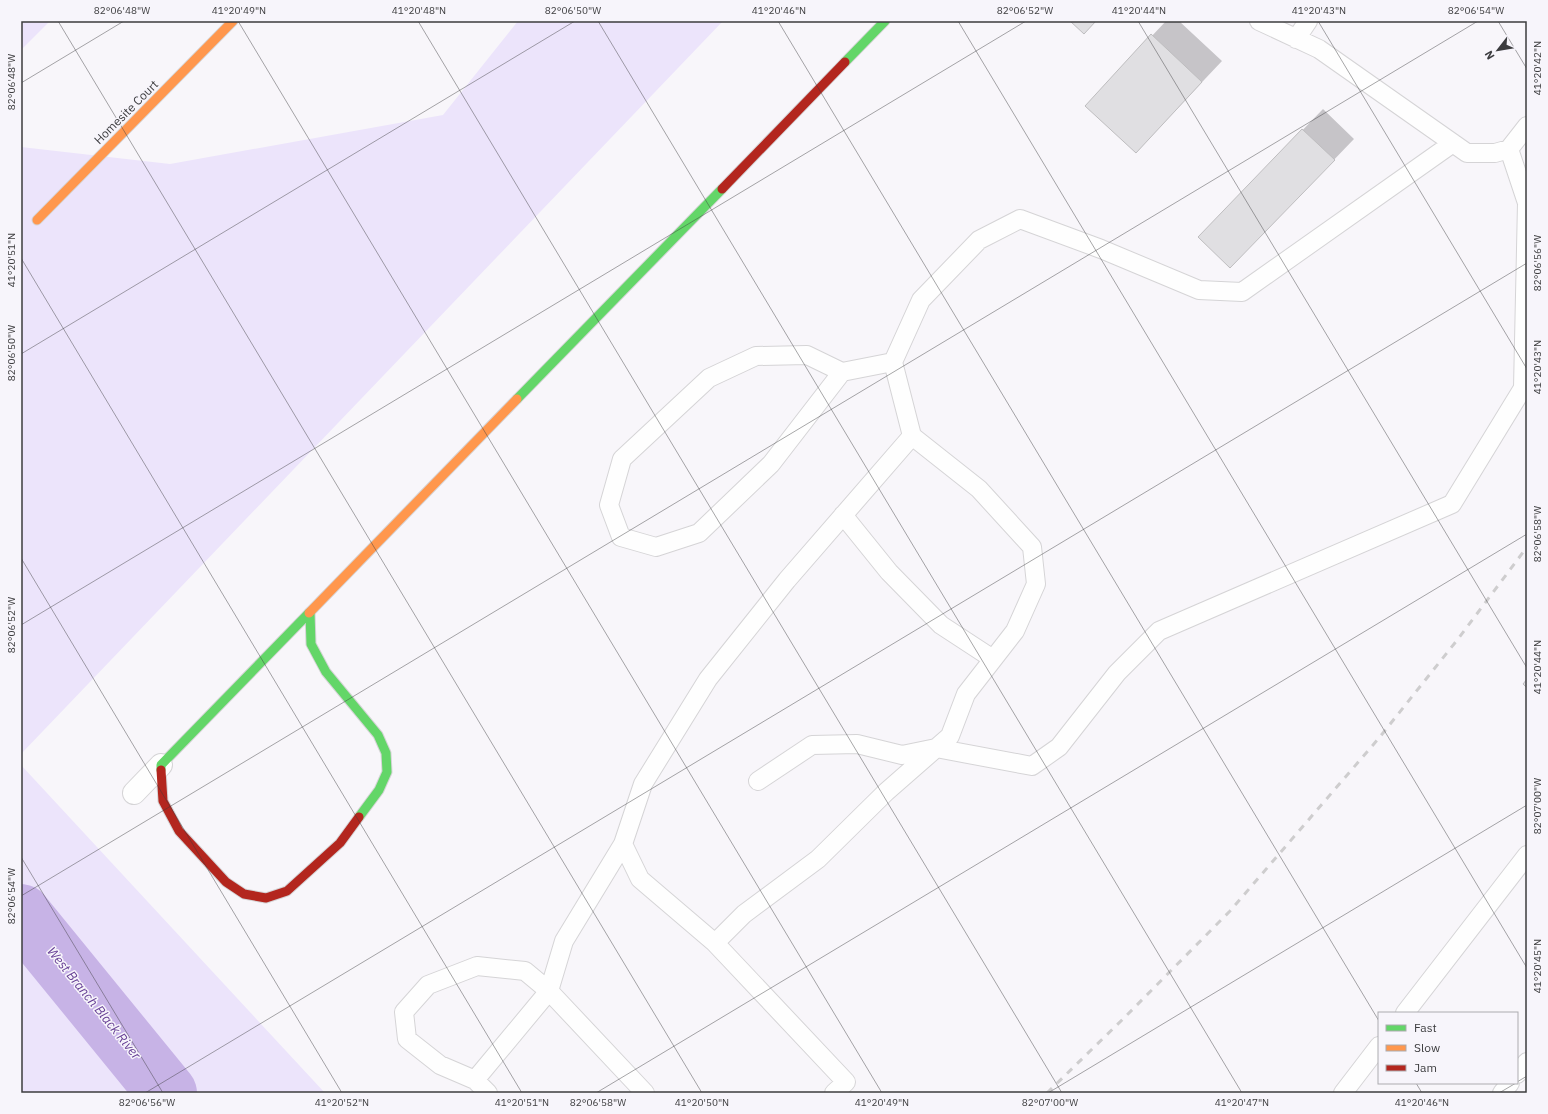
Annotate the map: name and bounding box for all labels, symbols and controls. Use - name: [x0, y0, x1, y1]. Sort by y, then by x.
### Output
- text: 82°06'48"W: [94, 4, 150, 17]
- text: 41°20'49"N: [212, 4, 266, 17]
- text: 41°20'48"N: [392, 4, 446, 17]
- text: 82°06'50"W: [545, 4, 601, 17]
- text: 41°20'46"N: [752, 4, 806, 17]
- text: 82°06'52"W: [997, 4, 1053, 17]
- text: 41°20'44"N: [1112, 4, 1166, 17]
- text: 41°20'43"N: [1292, 4, 1346, 17]
- text: 82°06'54"W: [1448, 4, 1504, 17]
- north arrow: [1478, 30, 1518, 70]
- text: 41°20'42"N: [1531, 41, 1544, 95]
- text: N: [1481, 48, 1497, 62]
- text: 82°06'48"W: [5, 54, 18, 110]
- street label: Homesite Court: [91, 77, 161, 147]
- text: 41°20'51"N: [5, 233, 18, 287]
- text: 82°06'56"W: [1531, 235, 1544, 291]
- text: 82°06'50"W: [5, 325, 18, 381]
- text: 41°20'43"N: [1531, 340, 1544, 394]
- text: 82°06'58"W: [1531, 506, 1544, 562]
- text: 82°06'52"W: [5, 597, 18, 653]
- text: 41°20'44"N: [1531, 640, 1544, 694]
- text: 82°07'00"W: [1531, 778, 1544, 834]
- text: 82°06'54"W: [5, 868, 18, 924]
- text: 41°20'45"N: [1531, 939, 1544, 993]
- water label: West Branch Black River: [43, 943, 145, 1064]
- legend: [1378, 1012, 1518, 1084]
- text: Fast: [1414, 1020, 1437, 1035]
- text: Slow: [1414, 1040, 1440, 1055]
- text: Jam: [1414, 1060, 1437, 1075]
- text: 82°06'56"W: [119, 1096, 175, 1109]
- text: 41°20'52"N: [315, 1096, 369, 1109]
- text: 41°20'51"N: [495, 1096, 549, 1109]
- text: 82°06'58"W: [570, 1096, 626, 1109]
- text: 41°20'50"N: [675, 1096, 729, 1109]
- text: 41°20'49"N: [855, 1096, 909, 1109]
- text: 82°07'00"W: [1022, 1096, 1078, 1109]
- text: 41°20'47"N: [1215, 1096, 1269, 1109]
- text: 41°20'46"N: [1395, 1096, 1449, 1109]

